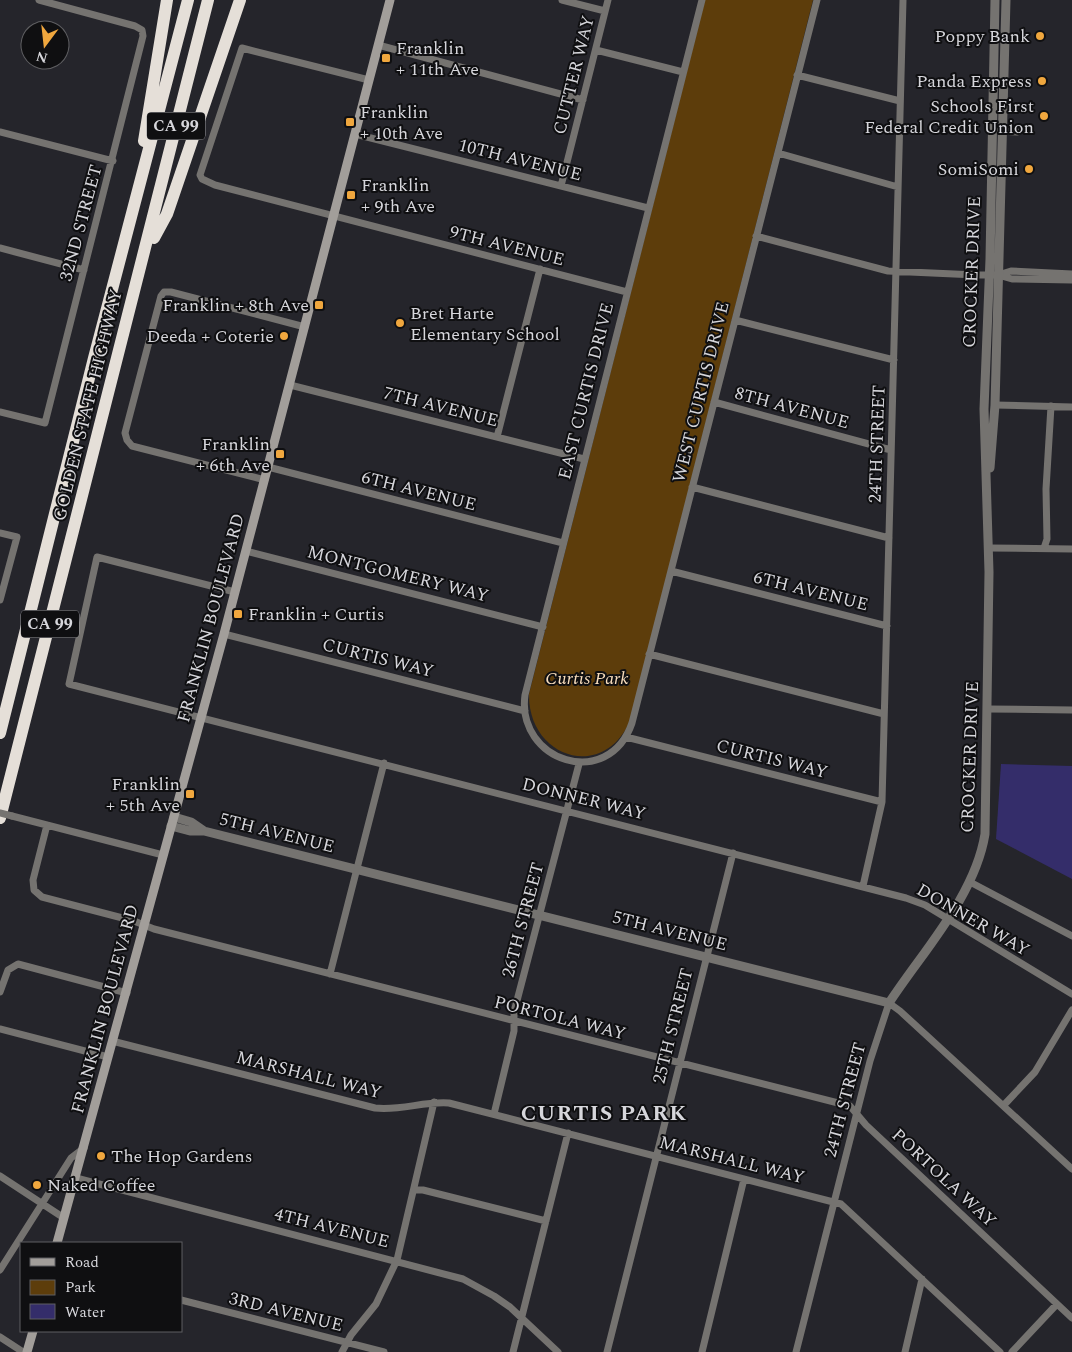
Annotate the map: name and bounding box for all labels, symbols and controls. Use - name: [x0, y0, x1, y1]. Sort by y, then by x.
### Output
- street label: CUTTER WAY: [546, 13, 602, 137]
- north arrow: [20, 20, 70, 70]
- place label: Poppy Bank: [934, 23, 1030, 50]
- marker: Poppy Bank: [1034, 30, 1046, 42]
- place label: Franklin + 11th Ave: [396, 35, 479, 83]
- text: N: [34, 45, 50, 69]
- marker: Franklin + 11th Ave: [380, 52, 392, 64]
- place label: Panda Express: [916, 68, 1032, 95]
- marker: Panda Express: [1036, 75, 1048, 87]
- place label: Schools First Federal Credit Union: [864, 93, 1034, 141]
- place label: Franklin + 10th Ave: [360, 99, 443, 147]
- marker: Schools First Federal Credit Union: [1038, 110, 1050, 122]
- road number: CA 99: [147, 112, 205, 140]
- marker: Franklin + 10th Ave: [344, 116, 356, 128]
- street label: 10TH AVENUE: [455, 132, 585, 188]
- place label: SomiSomi: [938, 156, 1019, 183]
- street label: 32ND STREET: [52, 162, 110, 284]
- marker: SomiSomi: [1023, 163, 1035, 175]
- place label: Franklin + 9th Ave: [361, 172, 435, 220]
- marker: Franklin + 9th Ave: [345, 189, 357, 201]
- street label: CROCKER DRIVE: [956, 196, 988, 348]
- street label: 9TH AVENUE: [447, 219, 567, 273]
- street label: GOLDEN STATE HIGHWAY: [46, 286, 130, 524]
- place label: Franklin + 8th Ave: [162, 292, 309, 319]
- marker: Franklin + 8th Ave: [313, 299, 325, 311]
- street label: WEST CURTIS DRIVE: [665, 299, 737, 485]
- place label: Bret Harte Elementary School: [410, 300, 560, 348]
- street label: EAST CURTIS DRIVE: [551, 300, 621, 482]
- marker: Bret Harte Elementary School: [394, 317, 406, 329]
- place label: Deeda + Coterie: [146, 323, 274, 350]
- marker: Deeda + Coterie: [278, 330, 290, 342]
- street label: 7TH AVENUE: [381, 380, 501, 434]
- street label: 8TH AVENUE: [732, 380, 852, 436]
- street label: 24TH STREET: [861, 384, 893, 504]
- place label: Franklin + 6th Ave: [196, 431, 270, 479]
- marker: Franklin + 6th Ave: [274, 448, 286, 460]
- street label: 6TH AVENUE: [359, 464, 479, 518]
- street label: FRANKLIN BOULEVARD: [170, 510, 252, 726]
- street label: MONTGOMERY WAY: [304, 538, 492, 610]
- street label: 6TH AVENUE: [751, 564, 871, 618]
- place label: Franklin + Curtis: [248, 601, 384, 628]
- marker: Franklin + Curtis: [232, 608, 244, 620]
- road number: CA 99: [21, 610, 79, 638]
- street label: CURTIS WAY: [319, 631, 437, 685]
- park label: Curtis Park: [545, 665, 629, 692]
- street label: CROCKER DRIVE: [954, 681, 986, 833]
- street label: CURTIS WAY: [713, 732, 831, 786]
- place label: Franklin + 5th Ave: [106, 771, 180, 819]
- street label: DONNER WAY: [519, 771, 649, 827]
- marker: Franklin + 5th Ave: [184, 788, 196, 800]
- street label: 5TH AVENUE: [217, 806, 337, 860]
- street label: 26TH STREET: [495, 859, 551, 981]
- street label: DONNER WAY: [911, 877, 1035, 964]
- street label: FRANKLIN BOULEVARD: [64, 901, 146, 1117]
- street label: 5TH AVENUE: [610, 904, 730, 958]
- street label: 25TH STREET: [646, 965, 700, 1087]
- street label: PORTOLA WAY: [491, 989, 629, 1047]
- street label: 24TH STREET: [817, 1039, 873, 1161]
- street label: MARSHALL WAY: [233, 1044, 385, 1106]
- district label: CURTIS PARK: [521, 1097, 687, 1130]
- street label: PORTOLA WAY: [885, 1122, 1003, 1234]
- street label: MARSHALL WAY: [656, 1129, 808, 1191]
- place label: The Hop Gardens: [111, 1143, 253, 1170]
- marker: The Hop Gardens: [95, 1150, 107, 1162]
- place label: Naked Coffee: [47, 1172, 155, 1199]
- marker: Naked Coffee: [31, 1179, 43, 1191]
- street label: 4TH AVENUE: [272, 1201, 392, 1255]
- legend: [20, 1242, 182, 1332]
- text: Road: [65, 1251, 99, 1274]
- text: Park: [65, 1276, 96, 1299]
- street label: 3RD AVENUE: [226, 1285, 346, 1339]
- text: Water: [65, 1301, 105, 1324]

